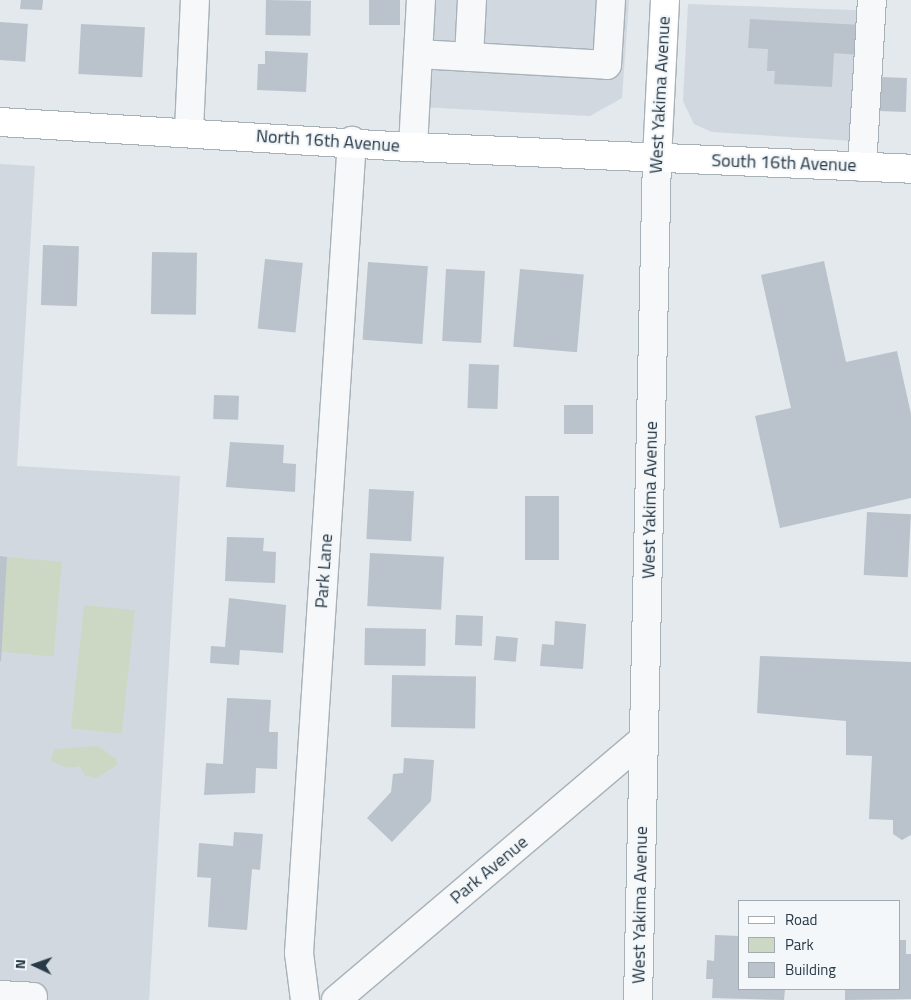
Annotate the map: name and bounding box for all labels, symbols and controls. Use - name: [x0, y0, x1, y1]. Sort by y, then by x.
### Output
- street label: West Yakima Avenue: [645, 16, 675, 174]
- street label: North 16th Avenue: [255, 125, 401, 157]
- street label: South 16th Avenue: [711, 150, 857, 176]
- street label: West Yakima Avenue: [638, 421, 662, 579]
- street label: Park Lane: [311, 533, 337, 609]
- street label: West Yakima Avenue: [628, 826, 652, 984]
- street label: Park Avenue: [446, 831, 532, 909]
- legend: [738, 900, 901, 990]
- text: Road: [785, 908, 817, 931]
- text: Park: [785, 933, 814, 956]
- north arrow: [10, 940, 60, 990]
- text: Building: [785, 958, 836, 981]
- text: N: [9, 959, 30, 970]

